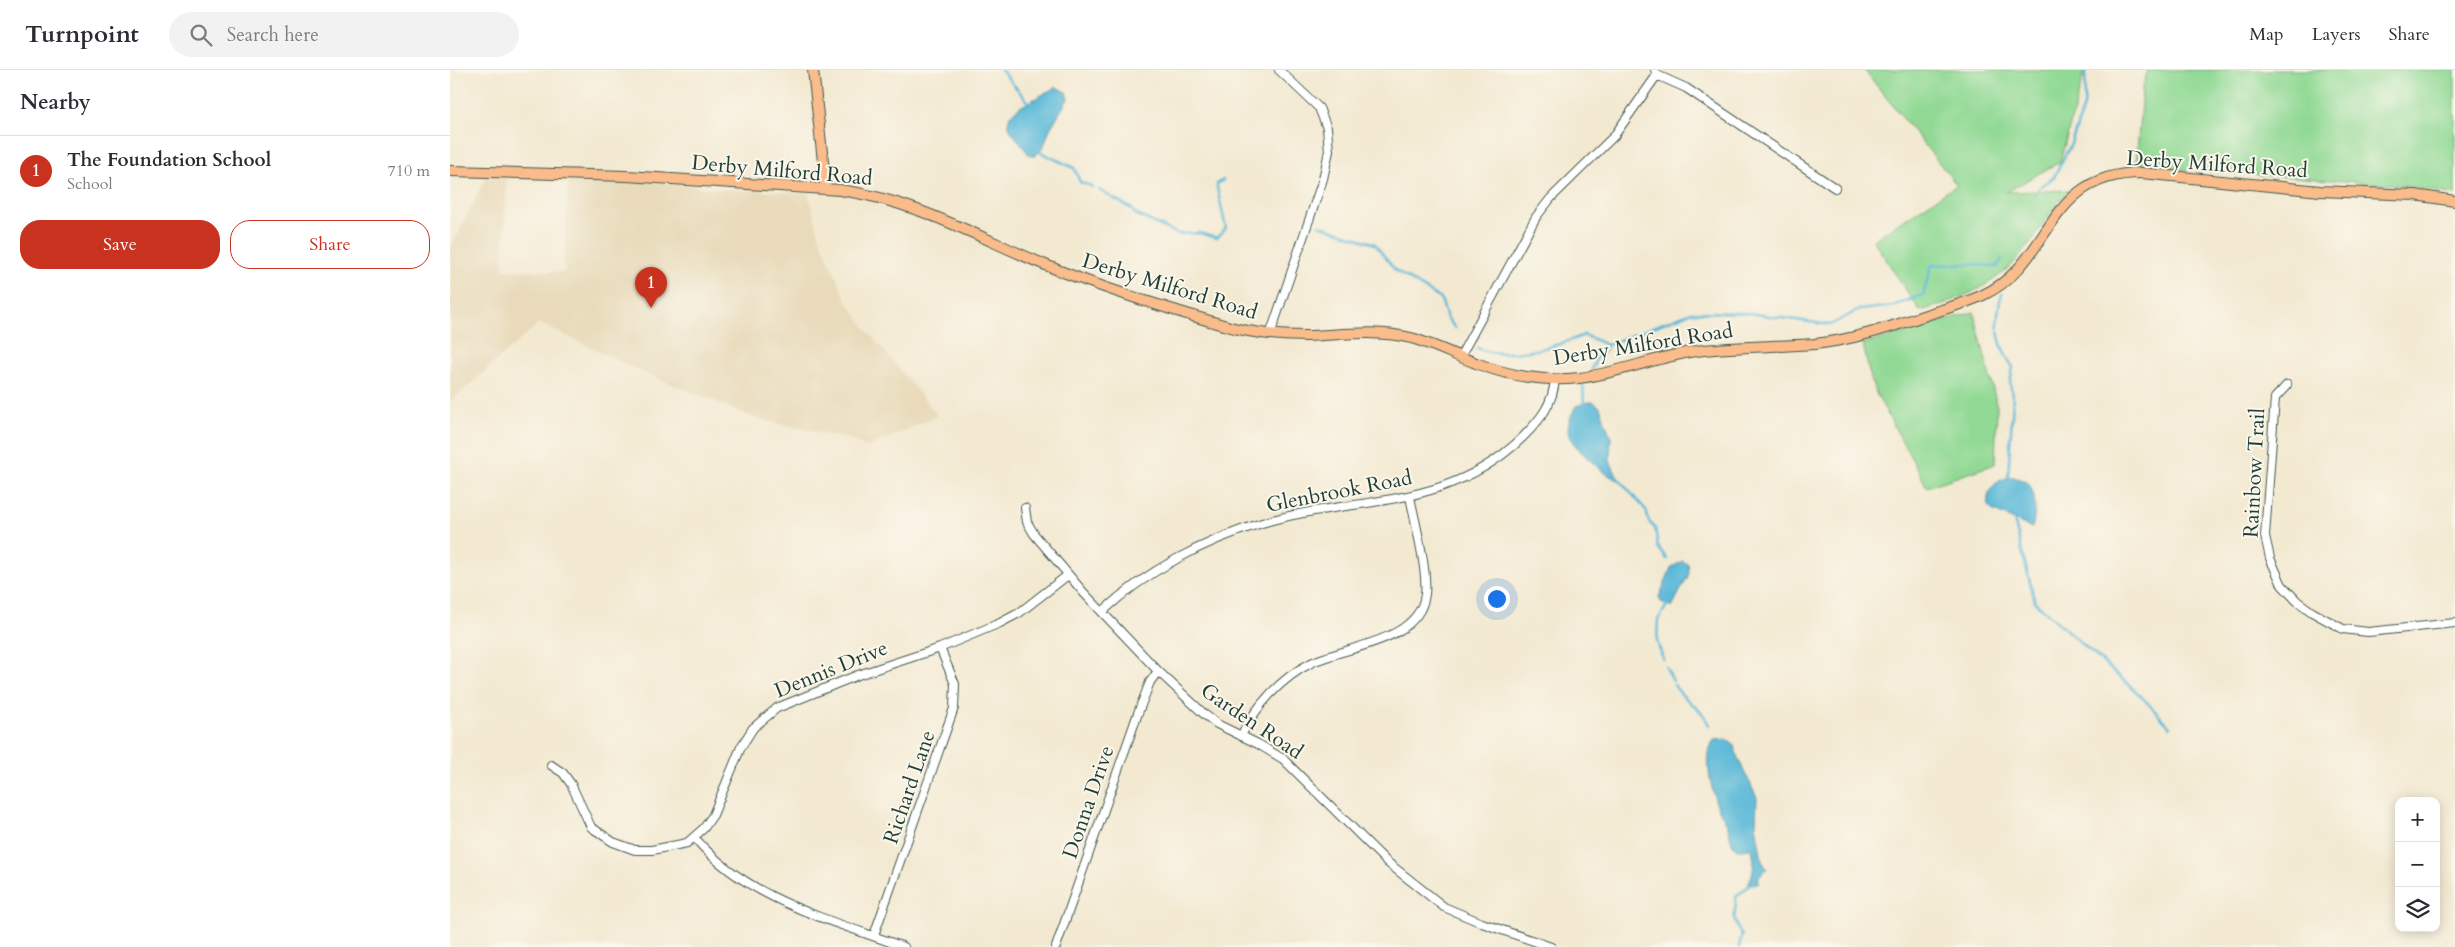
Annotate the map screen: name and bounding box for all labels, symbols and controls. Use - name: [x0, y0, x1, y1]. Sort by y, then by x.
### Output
- search box: [169, 12, 519, 57]
- text: Turnpoint: [25, 18, 139, 51]
- icon: search: [187, 21, 215, 49]
- text: Search here: [227, 22, 319, 48]
- text: Map: [2249, 22, 2284, 47]
- text: Layers: [2312, 22, 2361, 47]
- text: Share: [2389, 22, 2430, 47]
- text: Nearby: [20, 88, 91, 117]
- street label: Derby Milford Road: [2125, 144, 2309, 185]
- text: The Foundation School: [67, 147, 271, 173]
- street label: Derby Milford Road: [690, 148, 874, 193]
- text: 1: [32, 160, 40, 182]
- text: 710 m: [388, 160, 430, 182]
- text: School: [67, 173, 112, 195]
- button: Save: [20, 220, 220, 269]
- button: Share: [230, 220, 430, 269]
- street label: Derby Milford Road: [1079, 246, 1261, 327]
- pin: 1: [635, 267, 667, 308]
- street label: Derby Milford Road: [1551, 316, 1735, 373]
- street label: Rainbow Trail: [2237, 407, 2272, 539]
- street label: Glenbrook Road: [1264, 463, 1415, 520]
- your location: [1484, 586, 1510, 612]
- street label: Dennis Drive: [770, 634, 892, 705]
- street label: Garden Road: [1195, 676, 1309, 766]
- street label: Richard Lane: [876, 726, 942, 848]
- street label: Donna Drive: [1056, 742, 1121, 863]
- map controls: [2395, 797, 2440, 932]
- button: +: [2395, 797, 2440, 842]
- button: −: [2395, 842, 2440, 887]
- button: layers: [2395, 887, 2440, 932]

